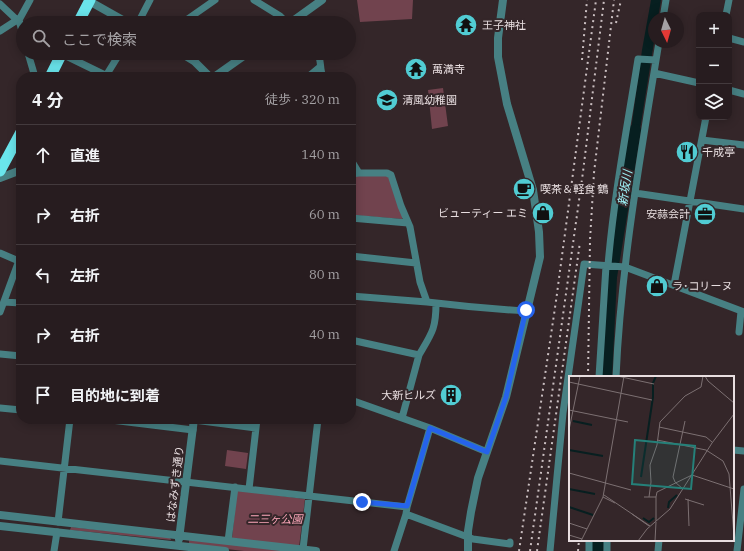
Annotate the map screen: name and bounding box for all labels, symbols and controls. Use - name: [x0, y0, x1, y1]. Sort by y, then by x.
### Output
- temple icon: 王子神社: [453, 12, 479, 38]
- north arrow: [648, 12, 684, 48]
- map controls: [696, 12, 732, 120]
- button: +: [696, 12, 732, 48]
- search box: [16, 16, 356, 60]
- place label: 王子神社: [482, 18, 526, 32]
- icon: search: [30, 27, 52, 49]
- text: ここで検索: [62, 30, 137, 49]
- button: −: [696, 48, 732, 84]
- temple icon: 萬満寺: [403, 56, 429, 82]
- place label: 萬満寺: [432, 62, 465, 76]
- button: layers: [696, 84, 732, 120]
- school or university icon: 清風幼稚園: [374, 87, 400, 113]
- text: 4 分: [32, 89, 63, 111]
- text: 徒歩 · 320 m: [265, 91, 340, 108]
- place label: 清風幼稚園: [402, 93, 457, 107]
- restaurant icon: 千成亭: [674, 139, 700, 165]
- icon: ahead: [32, 144, 54, 166]
- place label: 千成亭: [702, 145, 735, 159]
- text: 直進: [70, 146, 100, 165]
- text: 140 m: [301, 146, 340, 163]
- water label: 新坂川: [614, 167, 635, 207]
- cafe icon: 喫茶＆軽食 鶴: [511, 176, 537, 202]
- place label: 喫茶＆軽食 鶴: [540, 182, 609, 196]
- shop icon: ビューティー エミ: [530, 200, 556, 226]
- office icon: 安蒜会計: [692, 201, 718, 227]
- icon: right: [32, 204, 54, 226]
- text: 右折: [70, 206, 100, 225]
- text: 60 m: [309, 206, 340, 223]
- place label: ビューティー エミ: [438, 206, 528, 220]
- place label: 安蒜会計: [646, 207, 690, 221]
- icon: left: [32, 264, 54, 286]
- text: 左折: [70, 266, 100, 285]
- text: 80 m: [309, 266, 340, 283]
- shop icon: ラ･コリーヌ: [644, 273, 670, 299]
- place label: ラ･コリーヌ: [672, 279, 733, 293]
- route start: [517, 301, 535, 319]
- icon: right: [32, 324, 54, 346]
- text: 右折: [70, 326, 100, 345]
- text: 40 m: [309, 326, 340, 343]
- inset map: [569, 376, 734, 541]
- building icon: 大新ヒルズ: [438, 382, 464, 408]
- icon: arrive: [32, 384, 54, 406]
- text: 目的地に到着: [70, 386, 160, 405]
- place label: 大新ヒルズ: [381, 388, 436, 402]
- street label: はなみずき通り: [163, 445, 187, 523]
- route end: [353, 493, 371, 511]
- park label: 二三ヶ公園: [248, 512, 304, 526]

